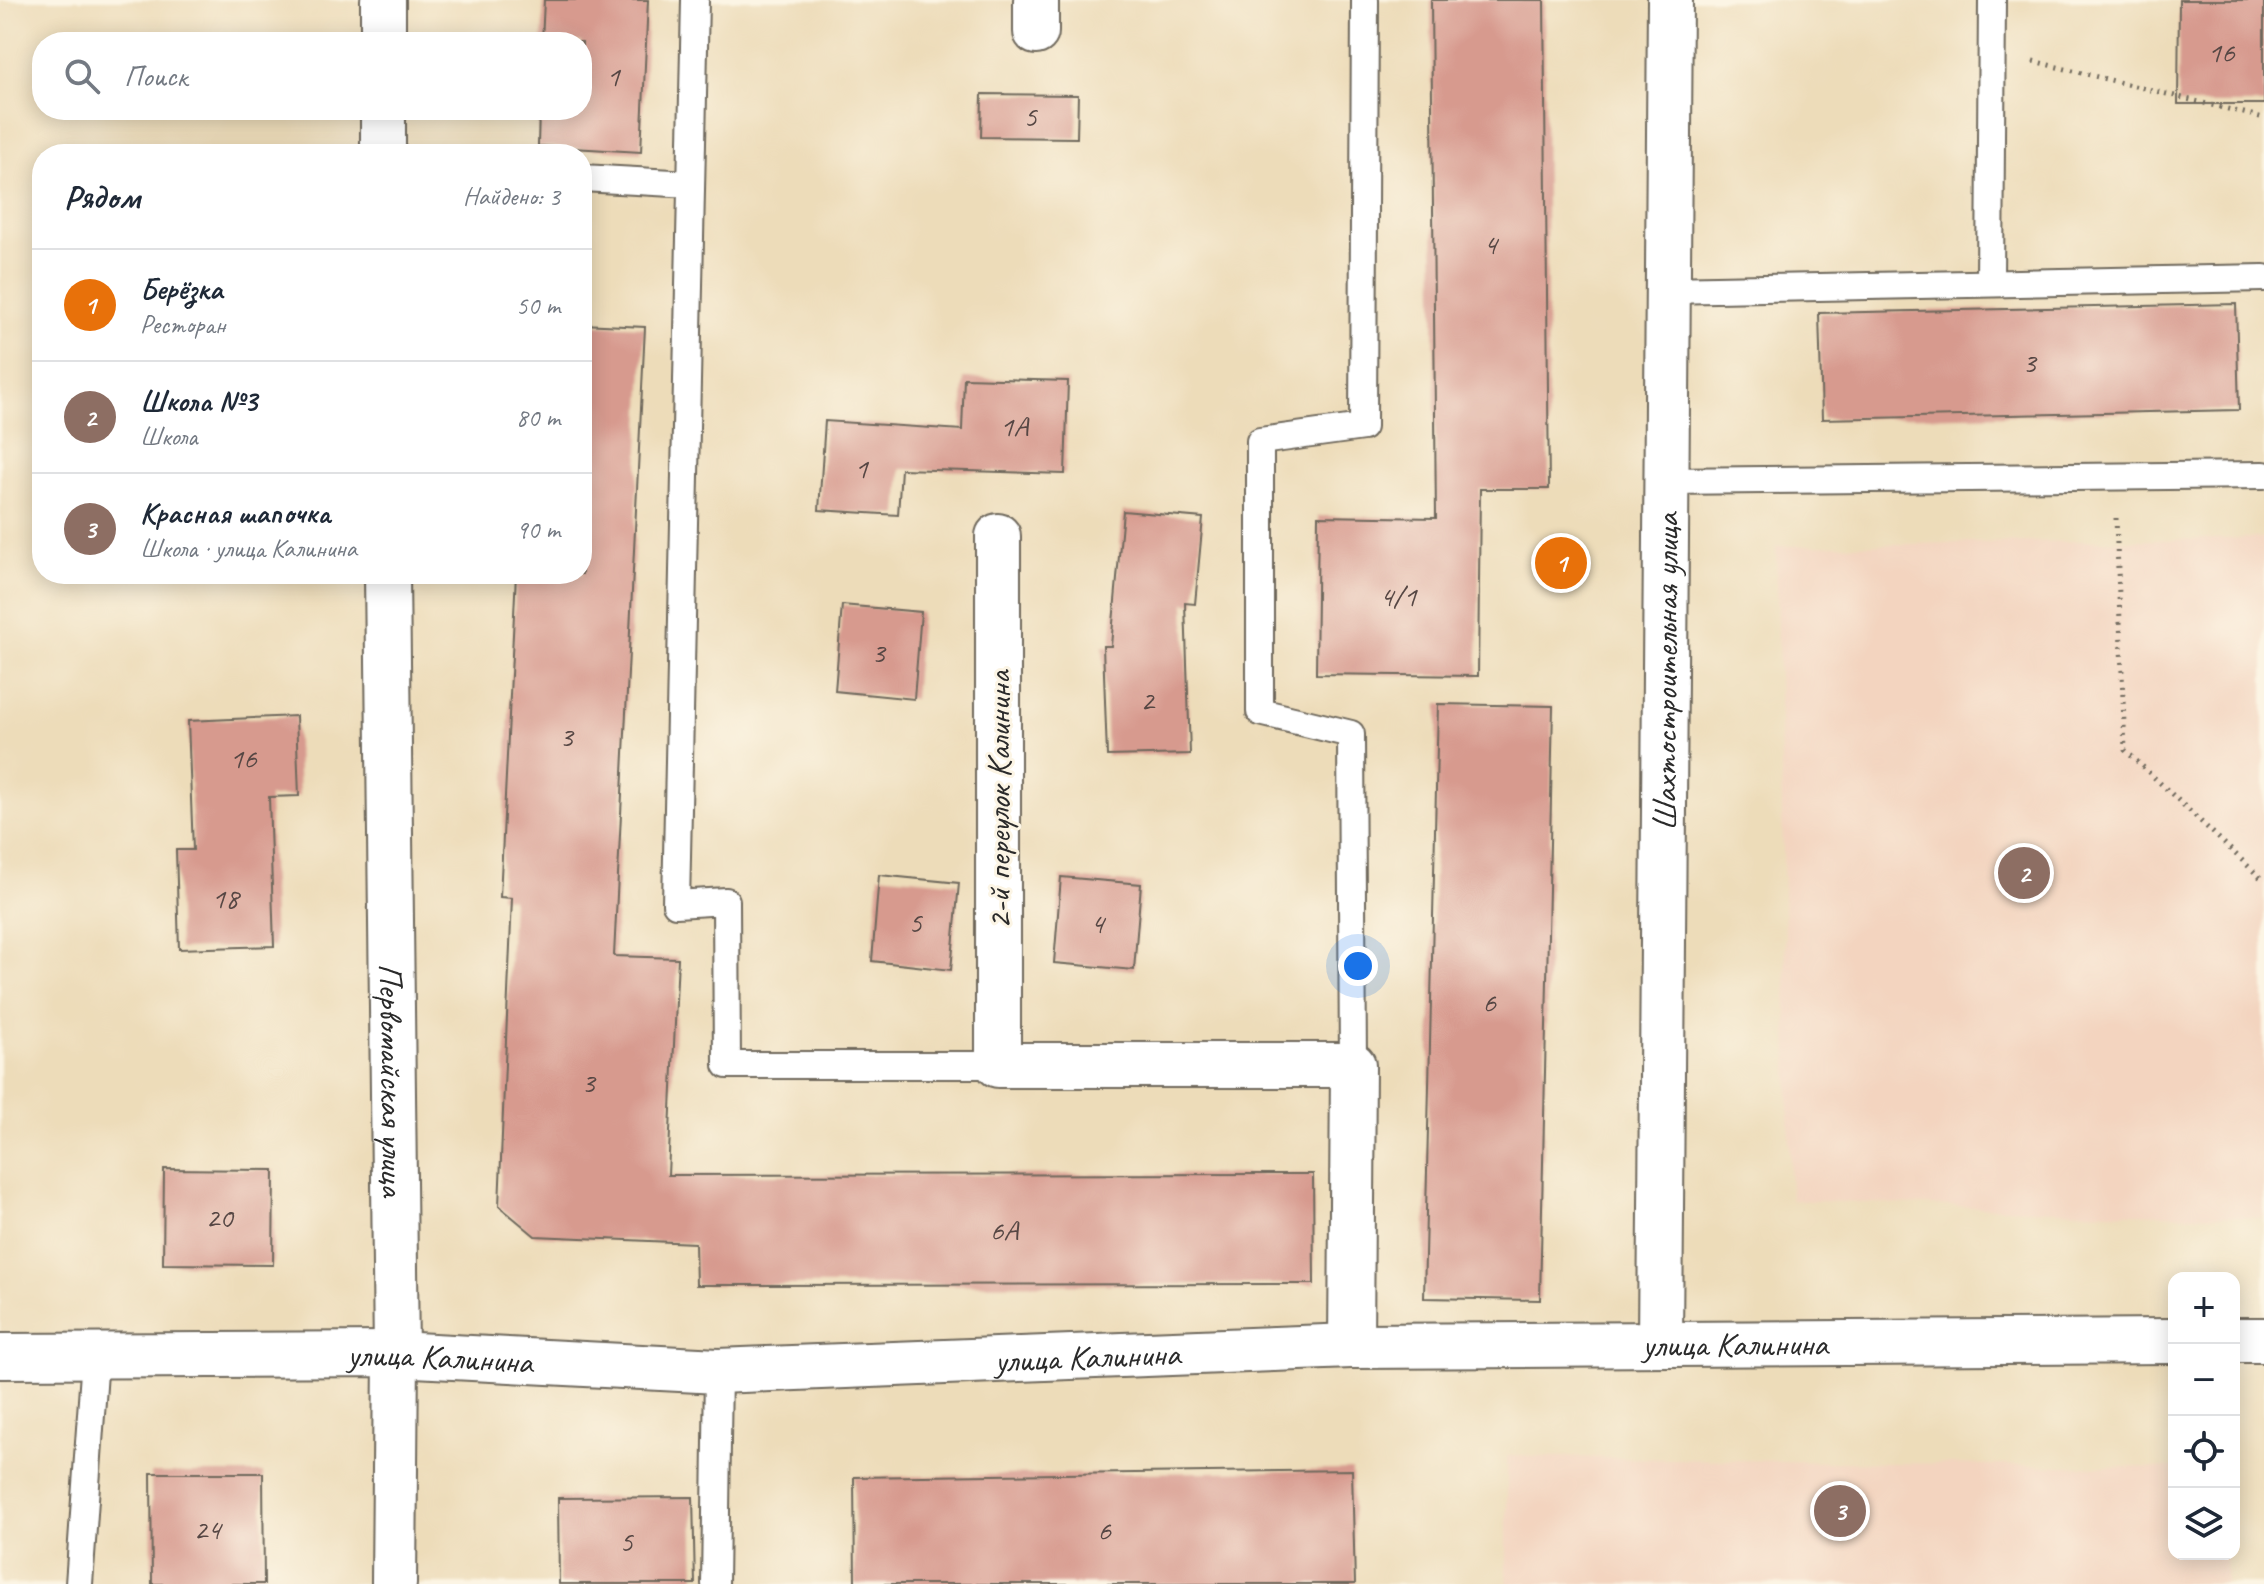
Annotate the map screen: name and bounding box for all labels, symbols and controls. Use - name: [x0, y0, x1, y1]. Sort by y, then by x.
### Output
- search box: [32, 32, 592, 120]
- house number: 16: [2208, 33, 2236, 71]
- icon: search: [60, 54, 104, 98]
- text: Поиск: [124, 57, 187, 95]
- house number: 1: [606, 57, 621, 95]
- house number: 5: [1023, 97, 1038, 135]
- text: Рядом: [64, 175, 140, 218]
- text: Найдено: 3: [463, 180, 560, 213]
- house number: 4: [1483, 225, 1499, 263]
- text: Берёзка: [140, 270, 222, 308]
- text: 1: [84, 289, 96, 322]
- text: 50 m: [516, 289, 560, 322]
- text: Ресторан: [140, 308, 225, 341]
- house number: 3: [2022, 343, 2038, 381]
- text: Школа №3: [140, 382, 257, 420]
- text: 2: [84, 401, 96, 434]
- text: 80 m: [516, 401, 560, 434]
- house number: 1А: [1000, 407, 1030, 445]
- text: Школа: [140, 420, 197, 453]
- house number: 1: [854, 449, 869, 487]
- text: Красная шапочка: [140, 494, 330, 532]
- street label: Шахтостроительная улица: [1642, 511, 1688, 831]
- text: 3: [84, 513, 96, 546]
- text: 90 m: [516, 513, 560, 546]
- text: Школа · улица Калинина: [140, 532, 357, 565]
- pin: 1: [1535, 533, 1587, 593]
- house number: 4/1: [1380, 577, 1418, 615]
- house number: 3: [871, 633, 887, 671]
- street label: 2-й переулок Калинина: [977, 668, 1020, 929]
- house number: 2: [1140, 681, 1156, 719]
- house number: 3: [559, 717, 575, 755]
- house number: 16: [230, 739, 258, 777]
- pin: 2: [1998, 843, 2050, 903]
- house number: 18: [212, 879, 241, 917]
- house number: 5: [908, 903, 923, 941]
- house number: 4: [1090, 904, 1106, 942]
- your location: [1338, 946, 1378, 986]
- street label: Первомайская улица: [370, 963, 416, 1199]
- house number: 6: [1482, 983, 1497, 1021]
- house number: 3: [581, 1063, 597, 1101]
- house number: 20: [206, 1198, 235, 1236]
- house number: 6А: [990, 1211, 1020, 1249]
- map controls: [2168, 1272, 2240, 1560]
- button: +: [2168, 1272, 2240, 1344]
- street label: улица Калинина: [1640, 1322, 1830, 1366]
- street label: улица Калинина: [992, 1331, 1183, 1382]
- street label: улица Калинина: [345, 1332, 536, 1383]
- button: −: [2168, 1344, 2240, 1416]
- button: locate: [2168, 1416, 2240, 1488]
- pin: 3: [1814, 1481, 1866, 1541]
- button: layers: [2168, 1488, 2240, 1560]
- house number: 24: [194, 1510, 223, 1548]
- house number: 6: [1097, 1511, 1112, 1549]
- house number: 5: [619, 1522, 634, 1560]

